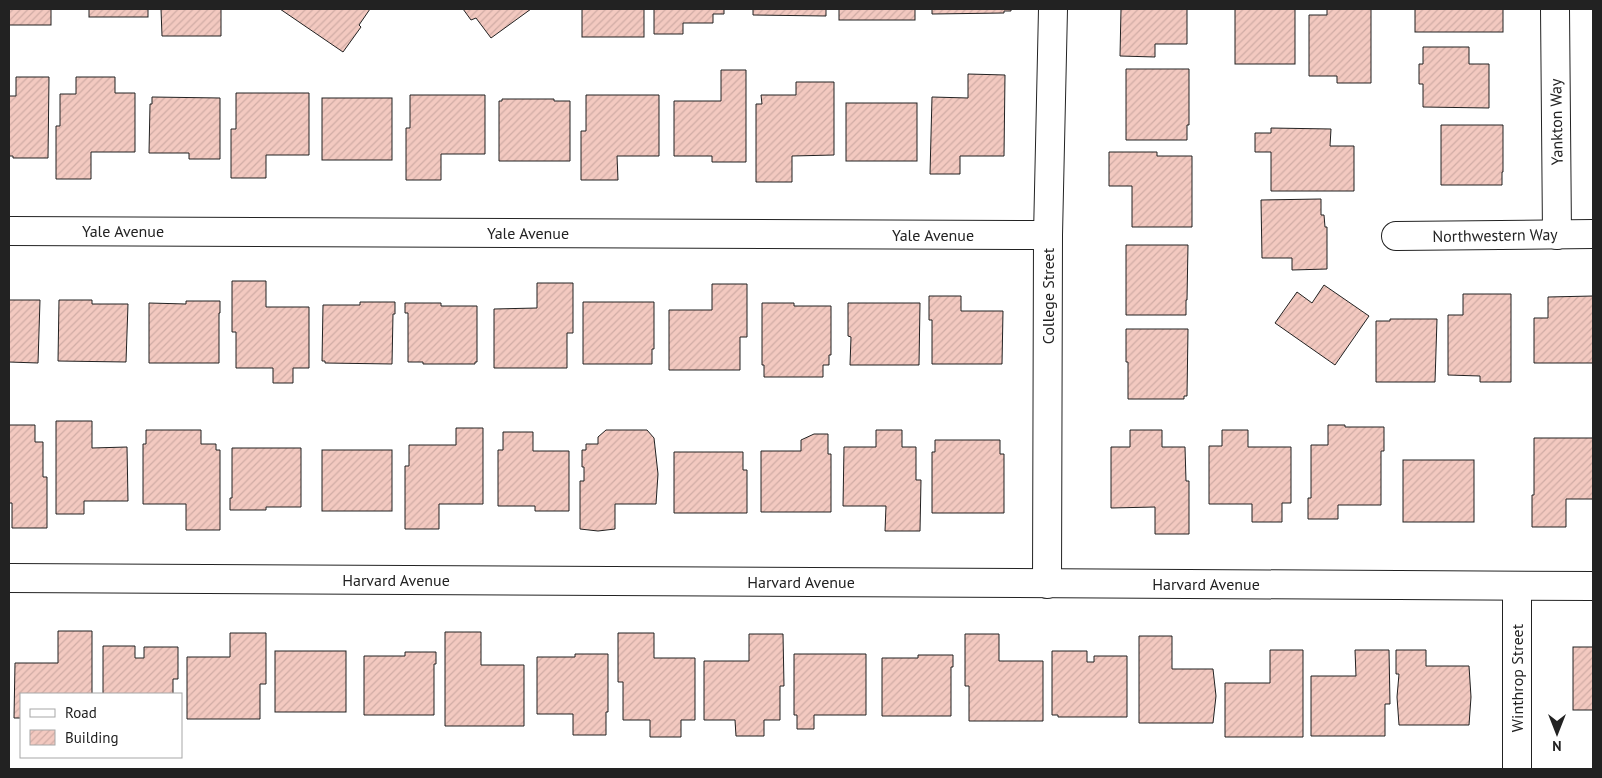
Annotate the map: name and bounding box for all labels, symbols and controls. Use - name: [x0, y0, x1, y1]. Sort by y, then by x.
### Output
- street label: Yankton Way: [1545, 78, 1567, 165]
- street label: Yale Avenue: [82, 221, 164, 241]
- street label: Yale Avenue: [487, 223, 569, 243]
- street label: Northwestern Way: [1432, 224, 1558, 246]
- street label: Yale Avenue: [892, 225, 974, 245]
- street label: College Street: [1038, 247, 1058, 344]
- street label: Harvard Avenue: [342, 570, 450, 590]
- street label: Harvard Avenue: [747, 572, 855, 592]
- street label: Harvard Avenue: [1152, 574, 1260, 594]
- street label: Winthrop Street: [1507, 623, 1527, 732]
- legend: [20, 693, 182, 758]
- text: Road: [65, 703, 97, 722]
- north arrow: [1532, 708, 1582, 758]
- text: Building: [65, 728, 119, 747]
- text: N: [1552, 737, 1562, 755]

